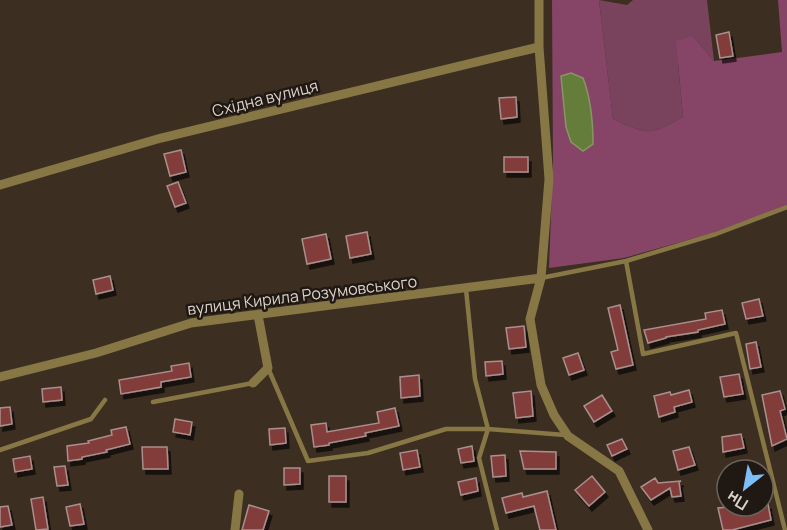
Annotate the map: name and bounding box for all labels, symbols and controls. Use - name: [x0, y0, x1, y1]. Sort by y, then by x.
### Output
- street label: Східна вулиця: [210, 74, 320, 122]
- street label: вулиця Кирила Розумовського: [186, 270, 418, 320]
- north arrow: [715, 458, 775, 518]
- text: Пн: [722, 486, 752, 516]

